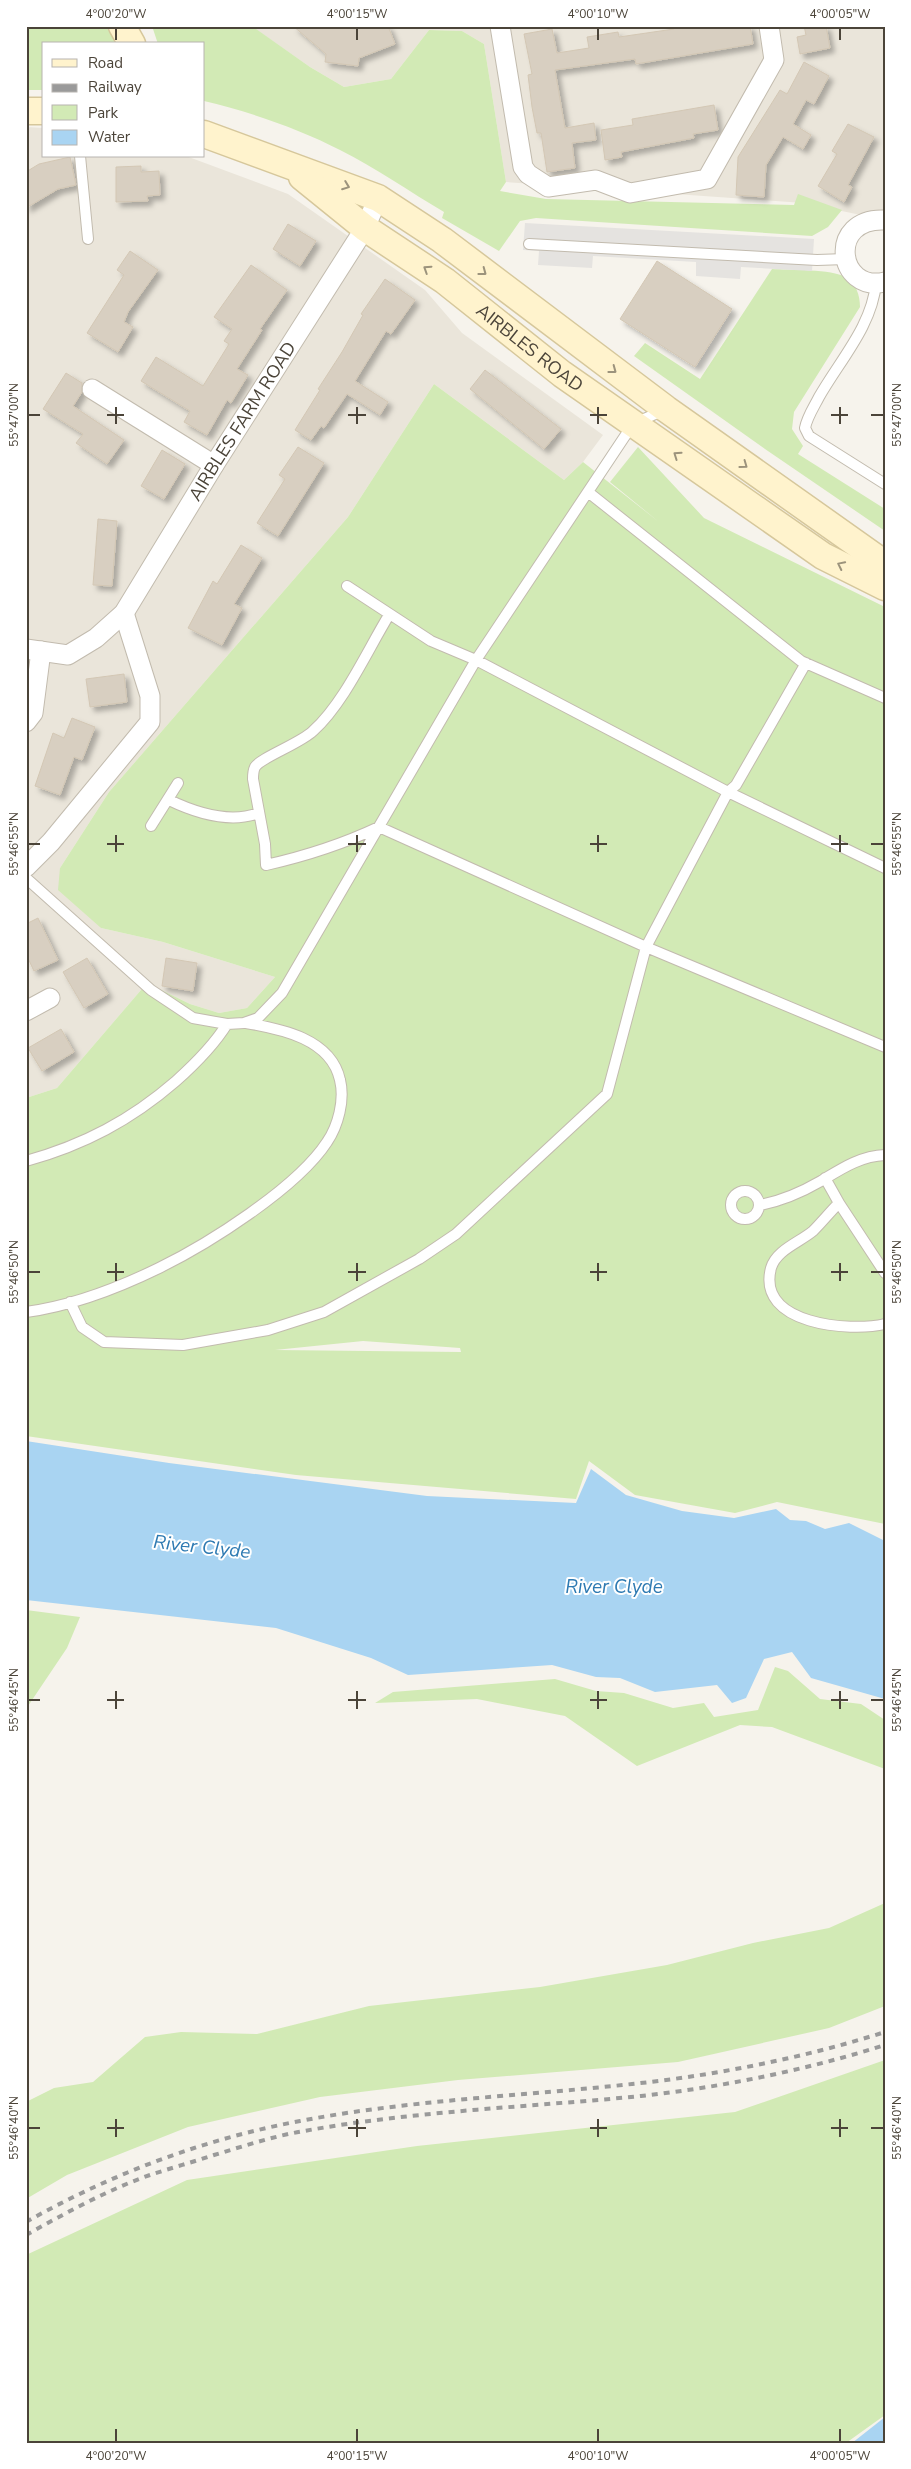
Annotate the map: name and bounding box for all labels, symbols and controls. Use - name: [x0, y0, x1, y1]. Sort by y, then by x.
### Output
- text: 4°00'20"W: [85, 6, 147, 22]
- text: 4°00'15"W: [326, 6, 388, 22]
- text: 4°00'10"W: [567, 6, 629, 22]
- text: 4°00'05"W: [809, 6, 871, 22]
- legend: [42, 42, 205, 158]
- text: Road: [88, 53, 123, 73]
- text: Railway: [88, 77, 142, 97]
- text: Park: [88, 103, 118, 123]
- text: Water: [88, 127, 131, 147]
- one-way arrow: [341, 180, 350, 190]
- one-way arrow: [423, 266, 432, 275]
- one-way arrow: [477, 266, 486, 274]
- street label: AIRBLES ROAD: [471, 298, 588, 397]
- street label: AIRBLES FARM ROAD: [183, 337, 301, 505]
- one-way arrow: [607, 364, 616, 372]
- text: 55°47'00"N: [6, 383, 22, 447]
- text: 55°47'00"N: [889, 383, 905, 447]
- one-way arrow: [674, 452, 683, 461]
- one-way arrow: [738, 459, 748, 468]
- one-way arrow: [837, 561, 846, 571]
- text: 55°46'55"N: [6, 812, 22, 876]
- text: 55°46'55"N: [889, 812, 905, 876]
- text: 55°46'50"N: [6, 1240, 22, 1304]
- text: 55°46'50"N: [889, 1240, 905, 1304]
- water label: River Clyde: [152, 1529, 252, 1565]
- water label: River Clyde: [565, 1574, 663, 1600]
- text: 55°46'45"N: [6, 1668, 22, 1732]
- text: 55°46'45"N: [889, 1668, 905, 1732]
- text: 55°46'40"N: [6, 2096, 22, 2160]
- text: 55°46'40"N: [889, 2096, 905, 2160]
- text: 4°00'20"W: [85, 2448, 147, 2464]
- text: 4°00'15"W: [326, 2448, 388, 2464]
- text: 4°00'10"W: [567, 2448, 629, 2464]
- text: 4°00'05"W: [809, 2448, 871, 2464]

